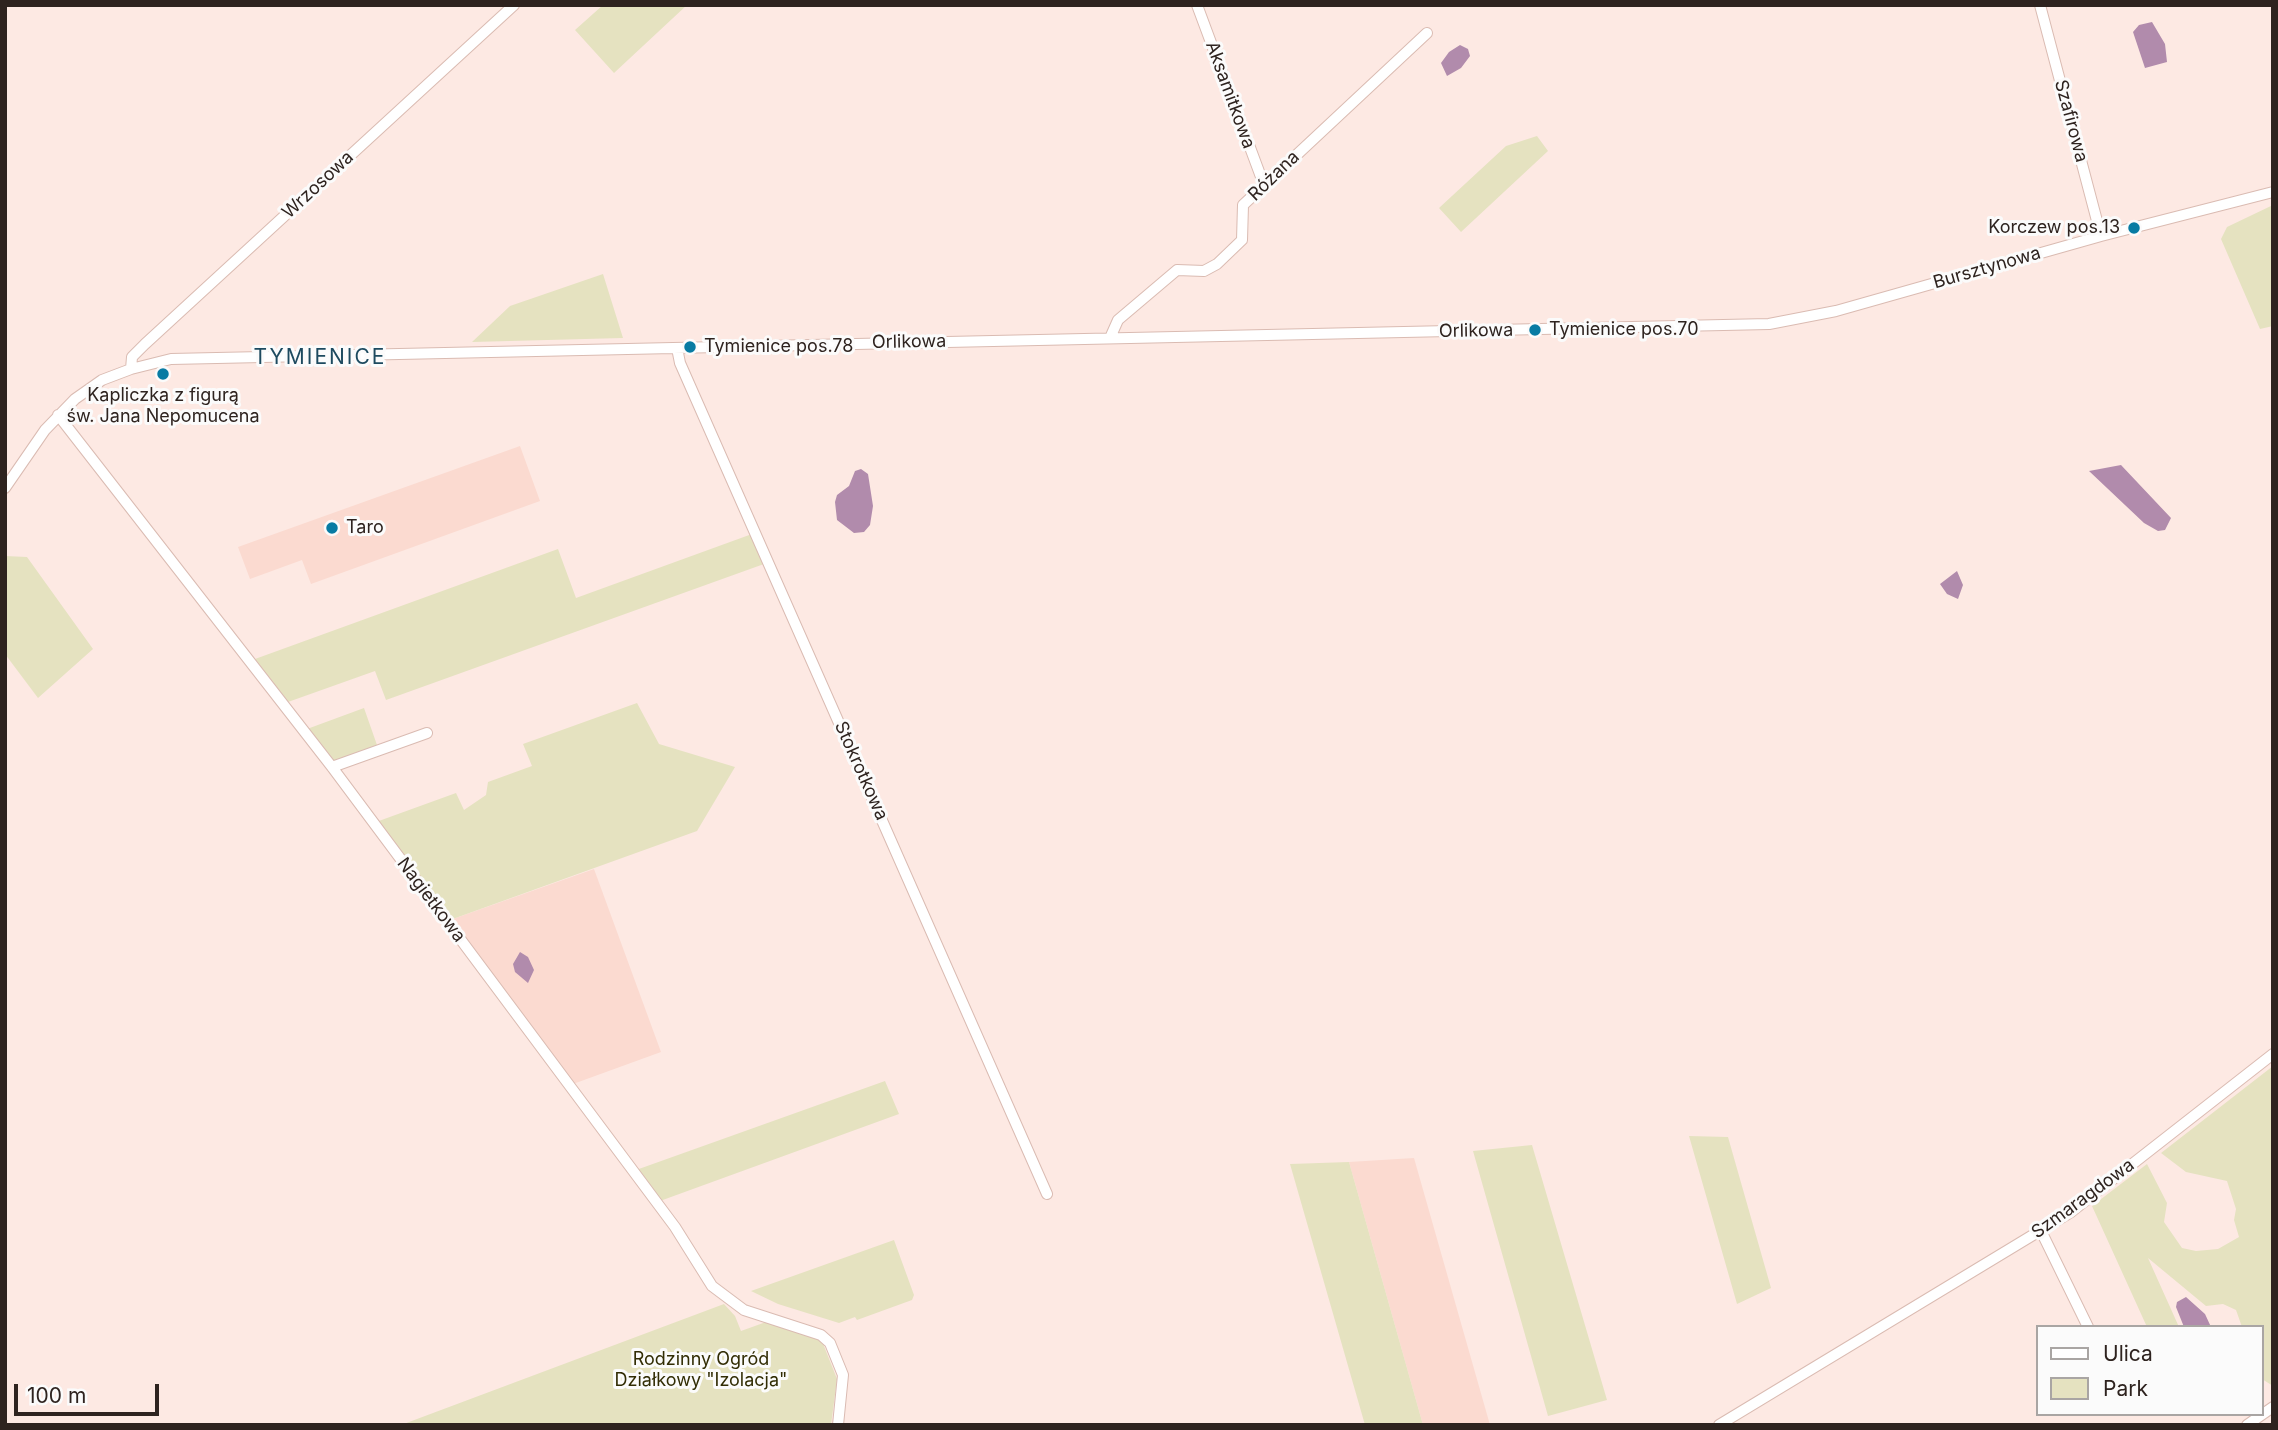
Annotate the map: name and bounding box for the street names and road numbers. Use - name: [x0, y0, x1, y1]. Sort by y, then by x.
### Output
- street label: Aksamitkowa: [1201, 38, 1259, 152]
- street label: Szafirowa: [2050, 77, 2092, 165]
- street label: Różana: [1244, 146, 1304, 206]
- street label: Wrzosowa: [278, 147, 358, 223]
- street label: Bursztynowa: [1931, 242, 2043, 294]
- street label: Orlikowa: [1439, 320, 1513, 342]
- street label: Orlikowa: [872, 331, 946, 353]
- street label: Stokrotkowa: [830, 718, 892, 824]
- street label: Nagietkowa: [392, 853, 470, 947]
- street label: Szmaragdowa: [2027, 1155, 2139, 1243]

